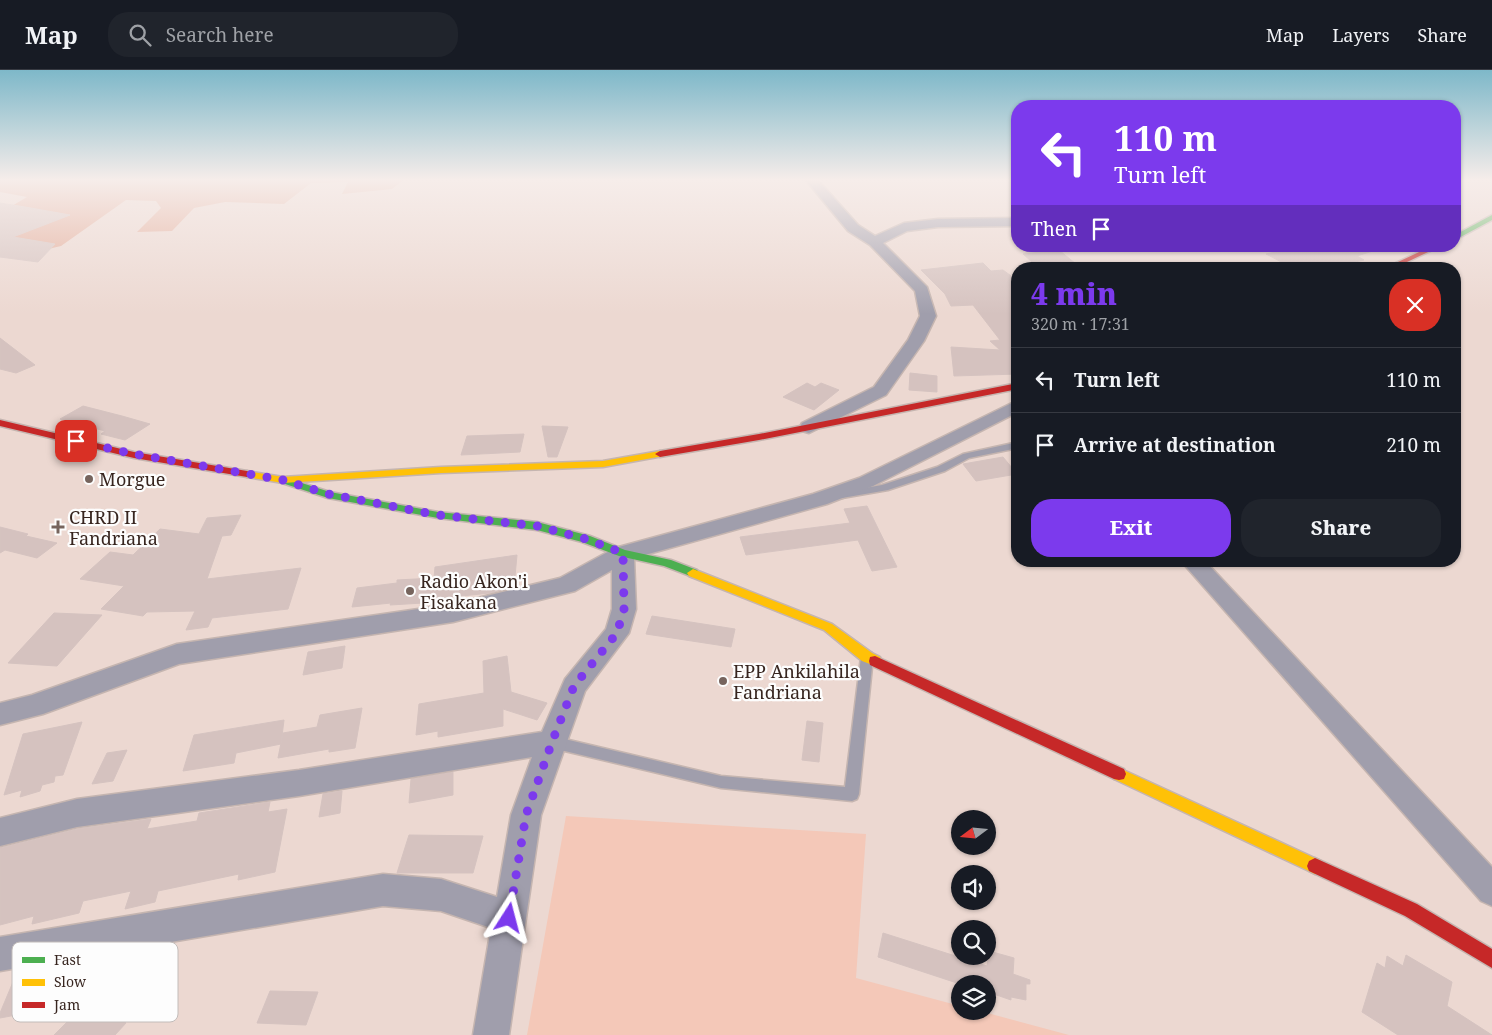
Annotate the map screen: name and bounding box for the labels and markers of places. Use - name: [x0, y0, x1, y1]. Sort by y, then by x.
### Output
- pin: [55, 420, 97, 462]
- place label: Morgue: [99, 467, 166, 491]
- marker: Morgue: [83, 473, 95, 485]
- place label: CHRD II Fandriana: [69, 505, 158, 550]
- marker: CHRD II Fandriana: [51, 520, 65, 534]
- place label: Radio Akon'i Fisakana: [420, 569, 528, 614]
- marker: Radio Akon'i Fisakana: [404, 585, 416, 597]
- place label: EPP Ankilahila Fandriana: [733, 659, 860, 704]
- marker: EPP Ankilahila Fandriana: [717, 675, 729, 687]

